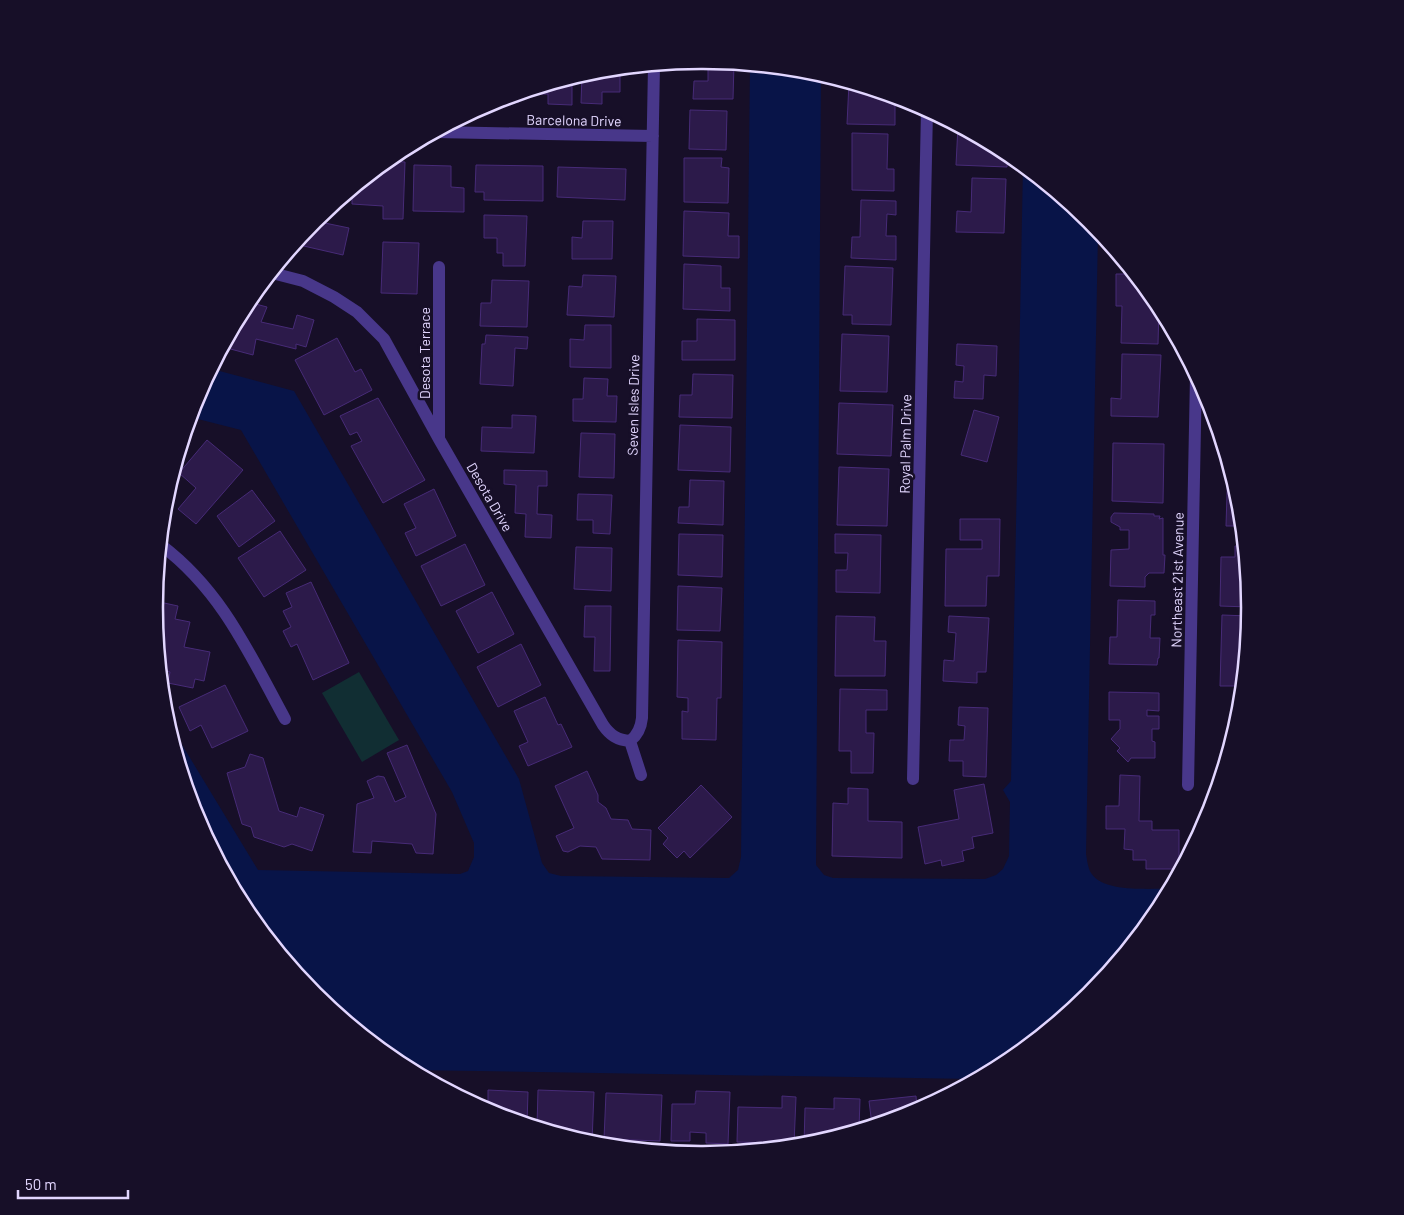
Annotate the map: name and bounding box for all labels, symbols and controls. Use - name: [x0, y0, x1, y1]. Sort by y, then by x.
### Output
- street label: Barcelona Drive: [526, 111, 622, 129]
- street label: Desota Terrace: [416, 307, 433, 399]
- street label: Seven Isles Drive: [624, 354, 642, 456]
- street label: Royal Palm Drive: [896, 394, 914, 494]
- street label: Desota Drive: [464, 460, 516, 534]
- street label: Northeast 21st Avenue: [1167, 512, 1187, 648]
- scale bar: [18, 1168, 128, 1200]
- text: 50 m: [25, 1175, 57, 1193]

